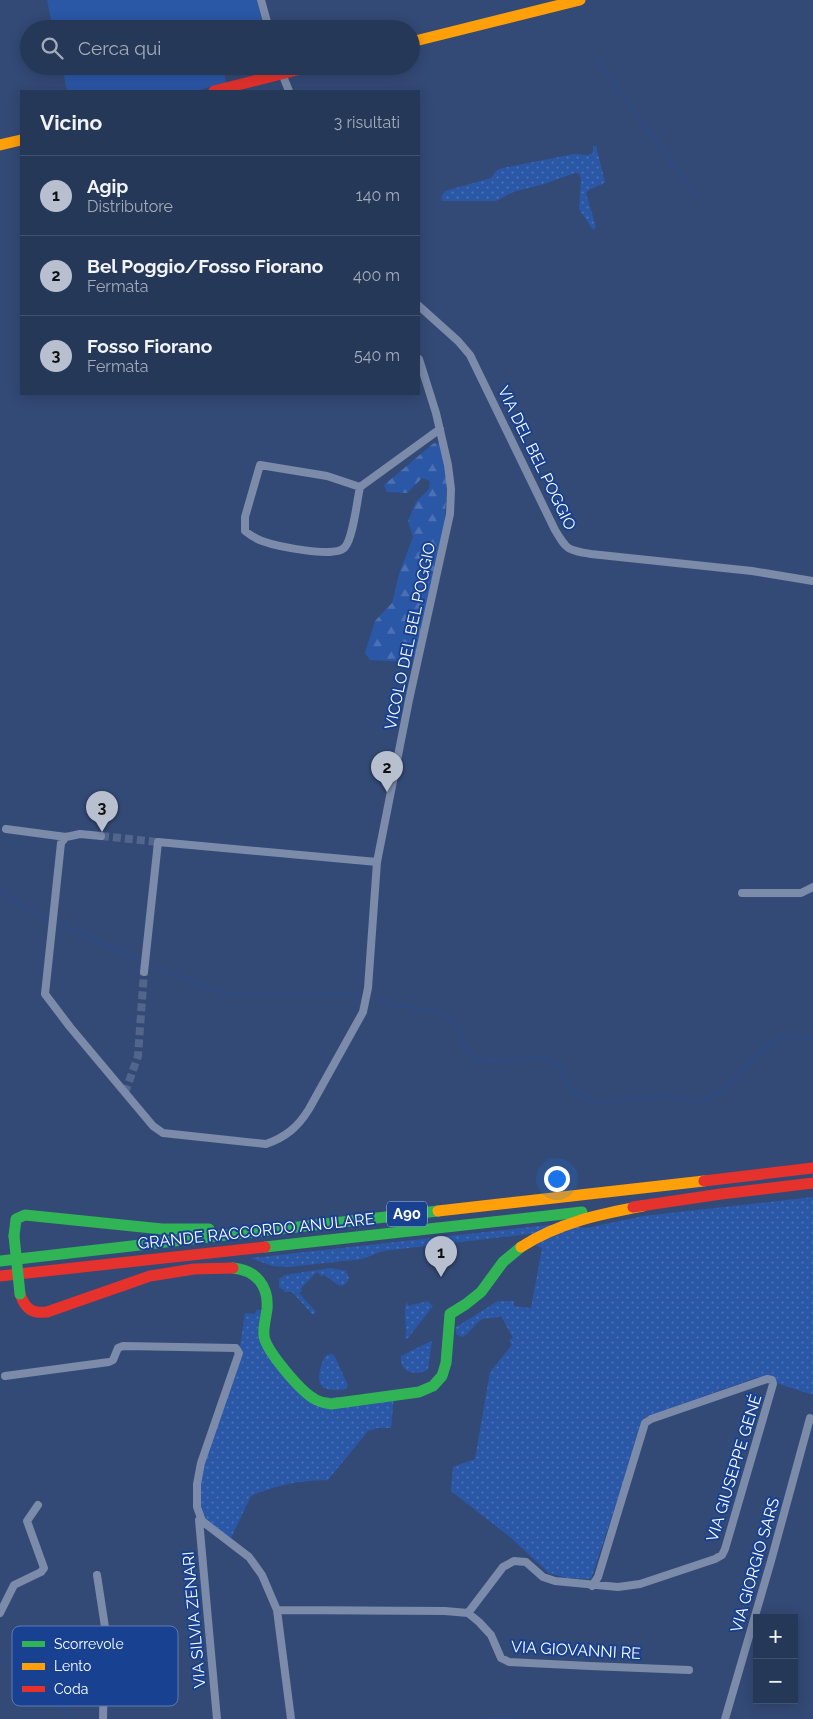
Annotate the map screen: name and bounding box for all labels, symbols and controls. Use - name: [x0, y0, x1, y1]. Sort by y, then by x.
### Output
- search box: [20, 20, 420, 75]
- icon: search: [38, 34, 66, 62]
- text: Cerca qui: [78, 37, 161, 59]
- text: Vicino: [40, 110, 102, 135]
- text: 3 risultati: [334, 113, 400, 132]
- text: Agip: [87, 175, 128, 197]
- text: 1: [52, 186, 60, 205]
- text: 140 m: [356, 186, 400, 205]
- text: Distributore: [87, 197, 173, 216]
- text: Bel Poggio/Fosso Fiorano: [87, 255, 323, 277]
- text: 2: [51, 266, 61, 285]
- text: 400 m: [353, 266, 400, 285]
- text: Fermata: [87, 277, 148, 296]
- text: Fosso Fiorano: [87, 335, 212, 357]
- text: 3: [52, 346, 60, 365]
- text: 540 m: [354, 346, 400, 365]
- text: Fermata: [87, 357, 148, 376]
- street label: VIA DEL BEL POGGIO: [494, 383, 580, 533]
- street label: VICOLO DEL BEL POGGIO: [381, 541, 439, 731]
- pin: 2: [371, 751, 403, 792]
- pin: 3: [86, 791, 118, 832]
- your location: [544, 1166, 570, 1192]
- road number: A90: [387, 1202, 427, 1226]
- street label: GRANDE RACCORDO ANULARE: [137, 1209, 376, 1253]
- pin: 1: [425, 1236, 457, 1277]
- street label: VIA GIUSEPPE GENÉ: [702, 1391, 766, 1544]
- street label: VIA GIORGIO SARS: [727, 1495, 783, 1634]
- street label: VIA SILVIA ZENARI: [179, 1551, 209, 1689]
- map controls: [753, 1614, 798, 1704]
- button: +: [753, 1614, 798, 1659]
- legend: [12, 1626, 178, 1706]
- text: Scorrevole: [54, 1636, 124, 1652]
- street label: VIA GIOVANNI RE: [511, 1637, 642, 1663]
- text: Lento: [54, 1658, 91, 1674]
- button: −: [753, 1659, 798, 1704]
- text: Coda: [54, 1681, 88, 1697]

